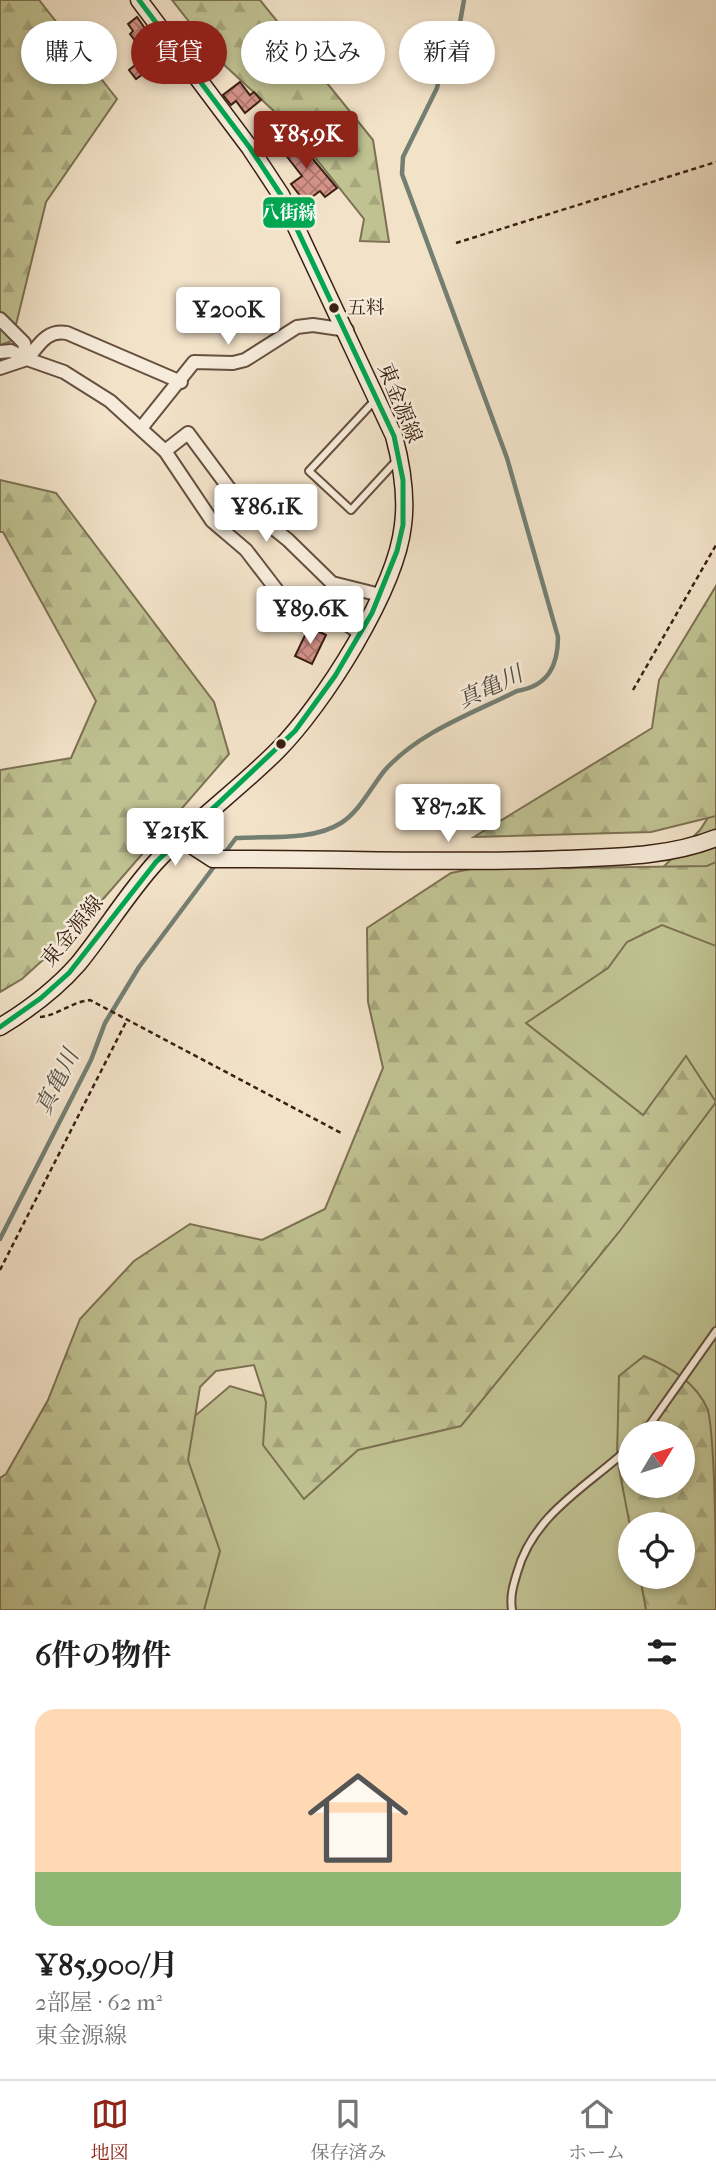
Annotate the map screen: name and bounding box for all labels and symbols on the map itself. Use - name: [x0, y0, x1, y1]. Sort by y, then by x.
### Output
- pin: ¥85.9K: [249, 111, 363, 171]
- line badge: 八街線: [262, 196, 316, 229]
- text: 八街線: [260, 202, 318, 224]
- pin: ¥200K: [179, 288, 277, 347]
- place label: 五料: [347, 297, 385, 319]
- marker: 五料: [327, 301, 341, 315]
- street label: 東金源線: [373, 360, 427, 446]
- pin: ¥86.1K: [209, 484, 323, 544]
- pin: ¥89.6K: [253, 586, 367, 646]
- water label: 真亀川: [453, 659, 530, 714]
- unlabelled marker: [274, 737, 288, 751]
- pin: ¥87.2K: [391, 784, 505, 844]
- pin: ¥215K: [126, 808, 224, 868]
- street label: 東金源線: [36, 891, 108, 971]
- water label: 真亀川: [30, 1042, 86, 1119]
- north arrow: [618, 1421, 695, 1498]

